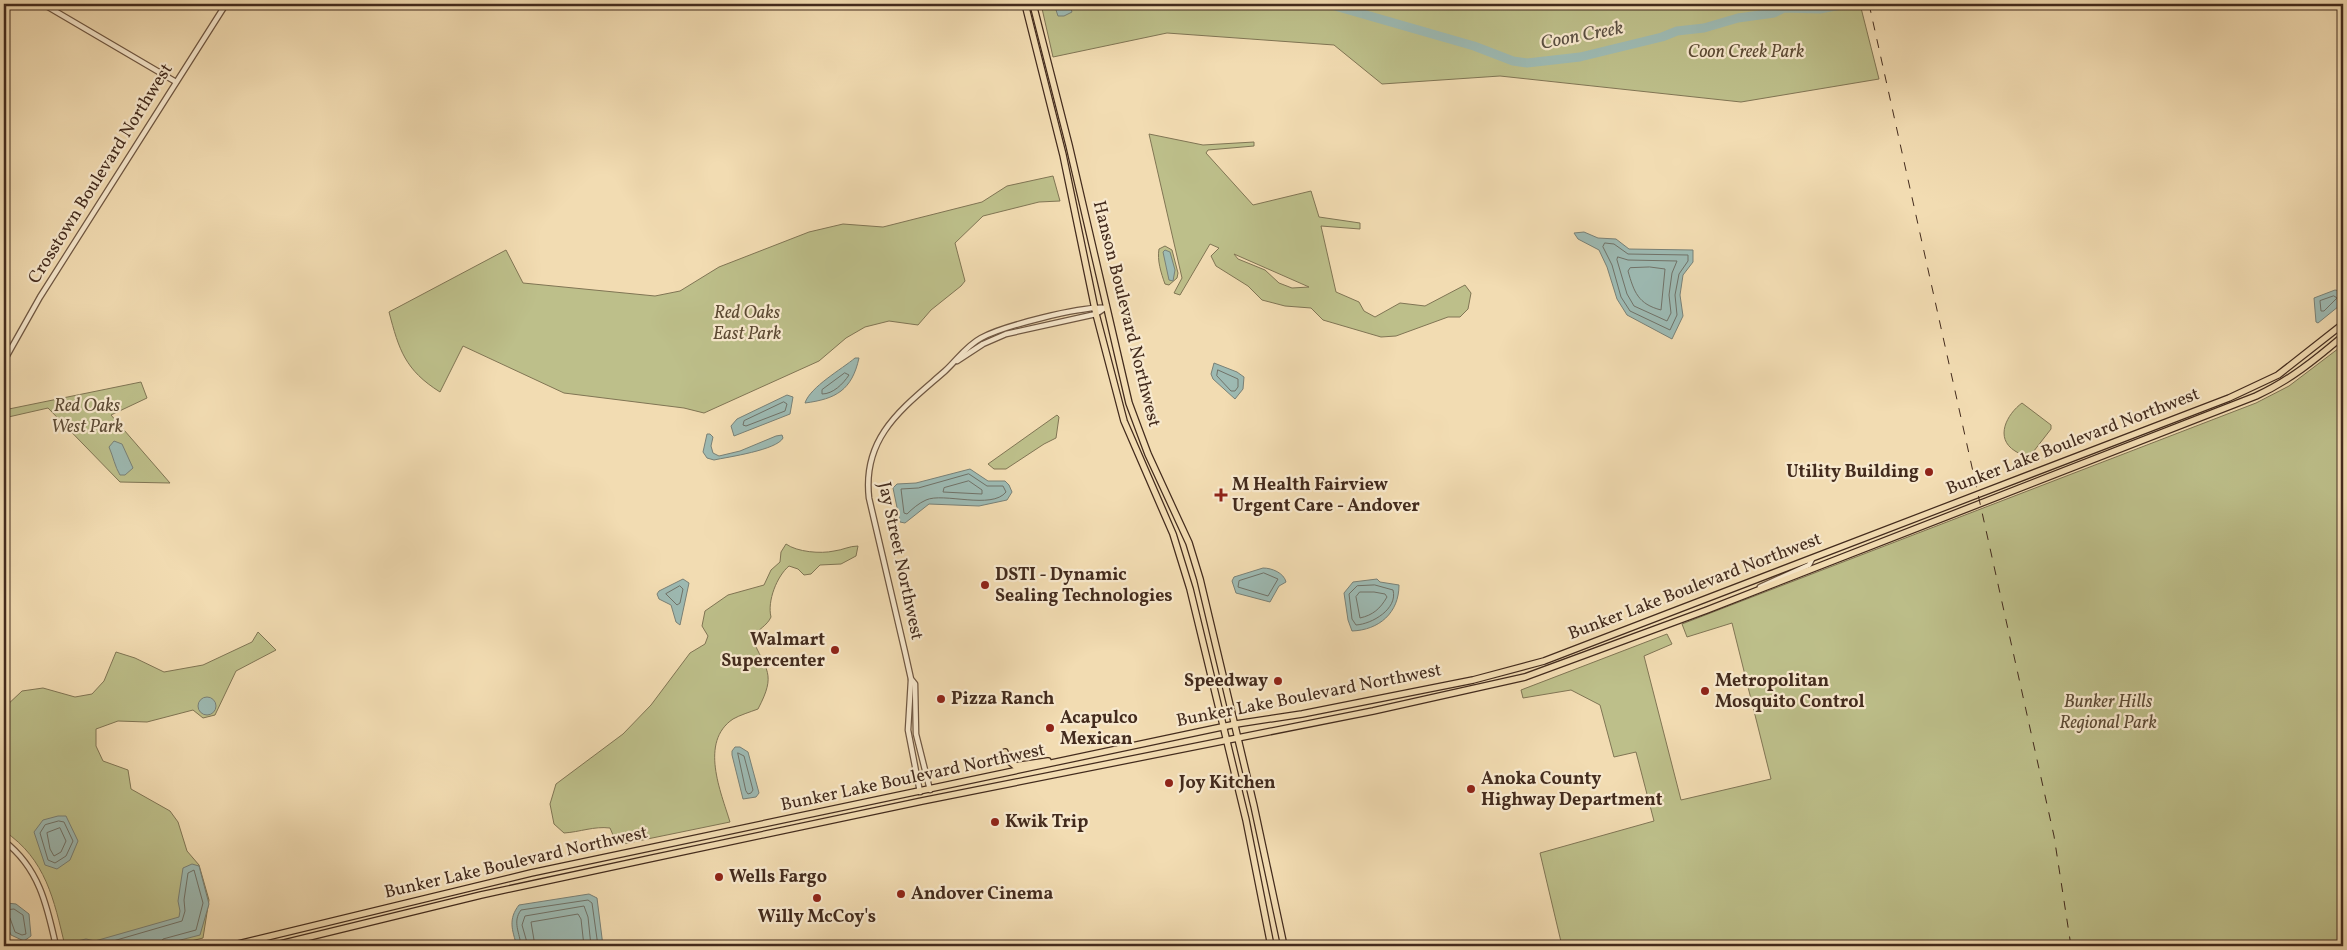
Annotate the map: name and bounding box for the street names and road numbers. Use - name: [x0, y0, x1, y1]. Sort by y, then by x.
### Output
- street label: Crosstown Boulevard Northwest: [23, 59, 179, 289]
- street label: Hanson Boulevard Northwest: [1086, 198, 1166, 430]
- street label: Bunker Lake Boulevard Northwest: [1943, 382, 2203, 502]
- street label: Jay Street Northwest: [871, 480, 929, 642]
- street label: Bunker Lake Boulevard Northwest: [1565, 527, 1825, 647]
- street label: Bunker Lake Boulevard Northwest: [1174, 658, 1444, 734]
- street label: Bunker Lake Boulevard Northwest: [779, 738, 1047, 818]
- street label: Bunker Lake Boulevard Northwest: [382, 820, 650, 906]

